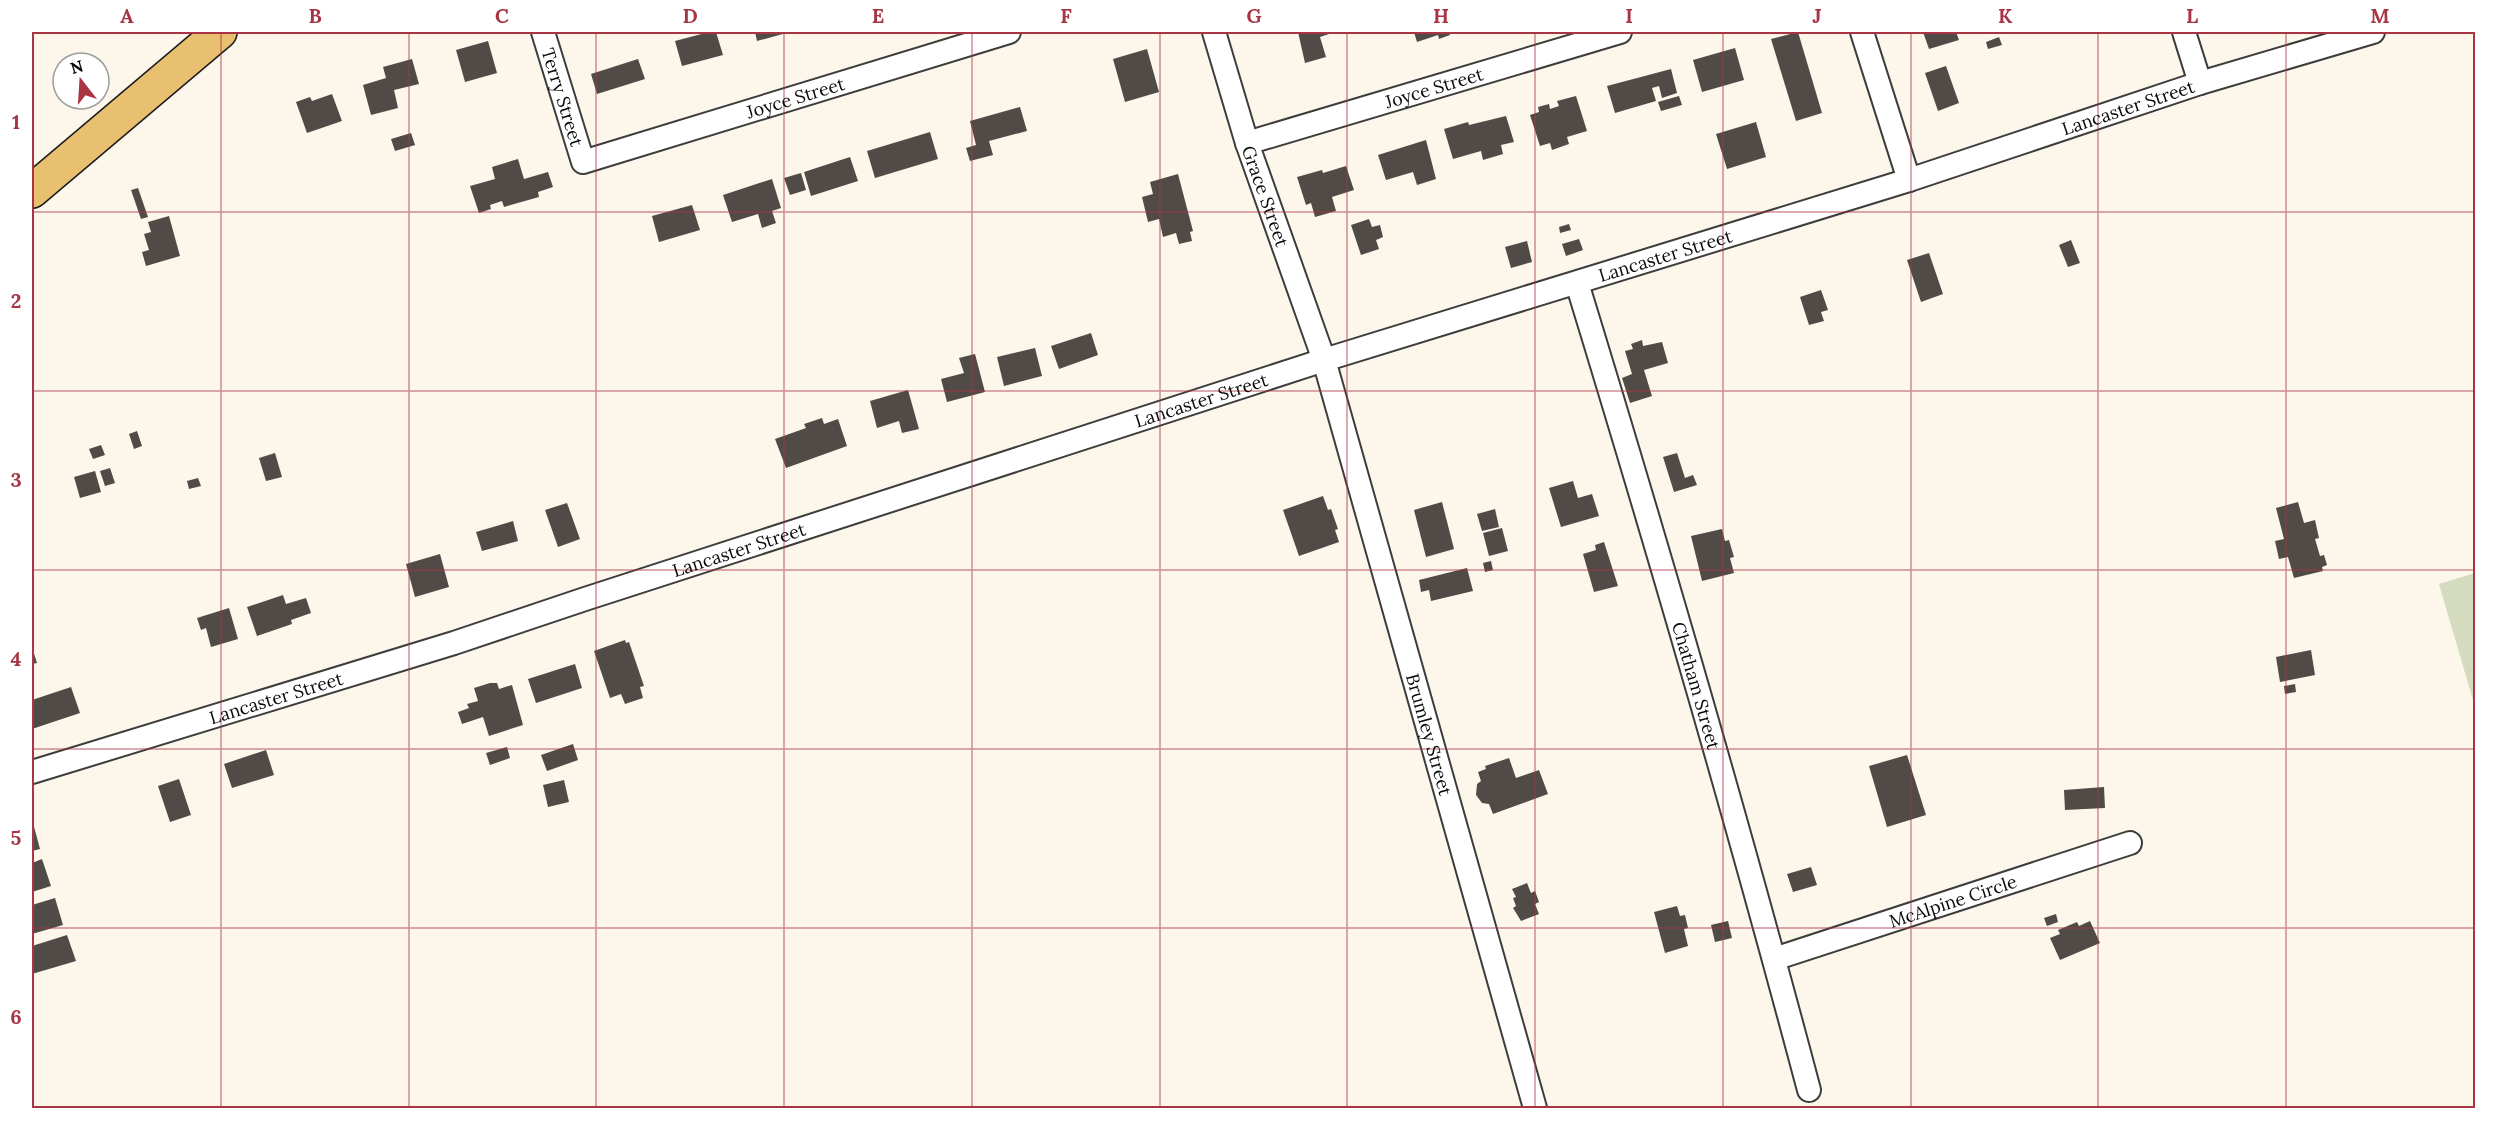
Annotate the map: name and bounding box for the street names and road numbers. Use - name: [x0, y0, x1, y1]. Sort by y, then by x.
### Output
- street label: Terry Street: [537, 45, 589, 149]
- street label: Joyce Street: [1381, 62, 1486, 113]
- street label: Joyce Street: [743, 71, 847, 123]
- street label: Lancaster Street: [2059, 74, 2197, 140]
- street label: Grace Street: [1237, 142, 1294, 250]
- street label: Lancaster Street: [1595, 224, 1735, 286]
- street label: Lancaster Street: [1132, 367, 1271, 432]
- street label: Lancaster Street: [669, 517, 808, 582]
- street label: Chatham Street: [1667, 619, 1726, 752]
- street label: Lancaster Street: [206, 666, 346, 729]
- street label: Brumley Street: [1401, 671, 1458, 798]
- street label: McAlpine Circle: [1886, 869, 2020, 932]

